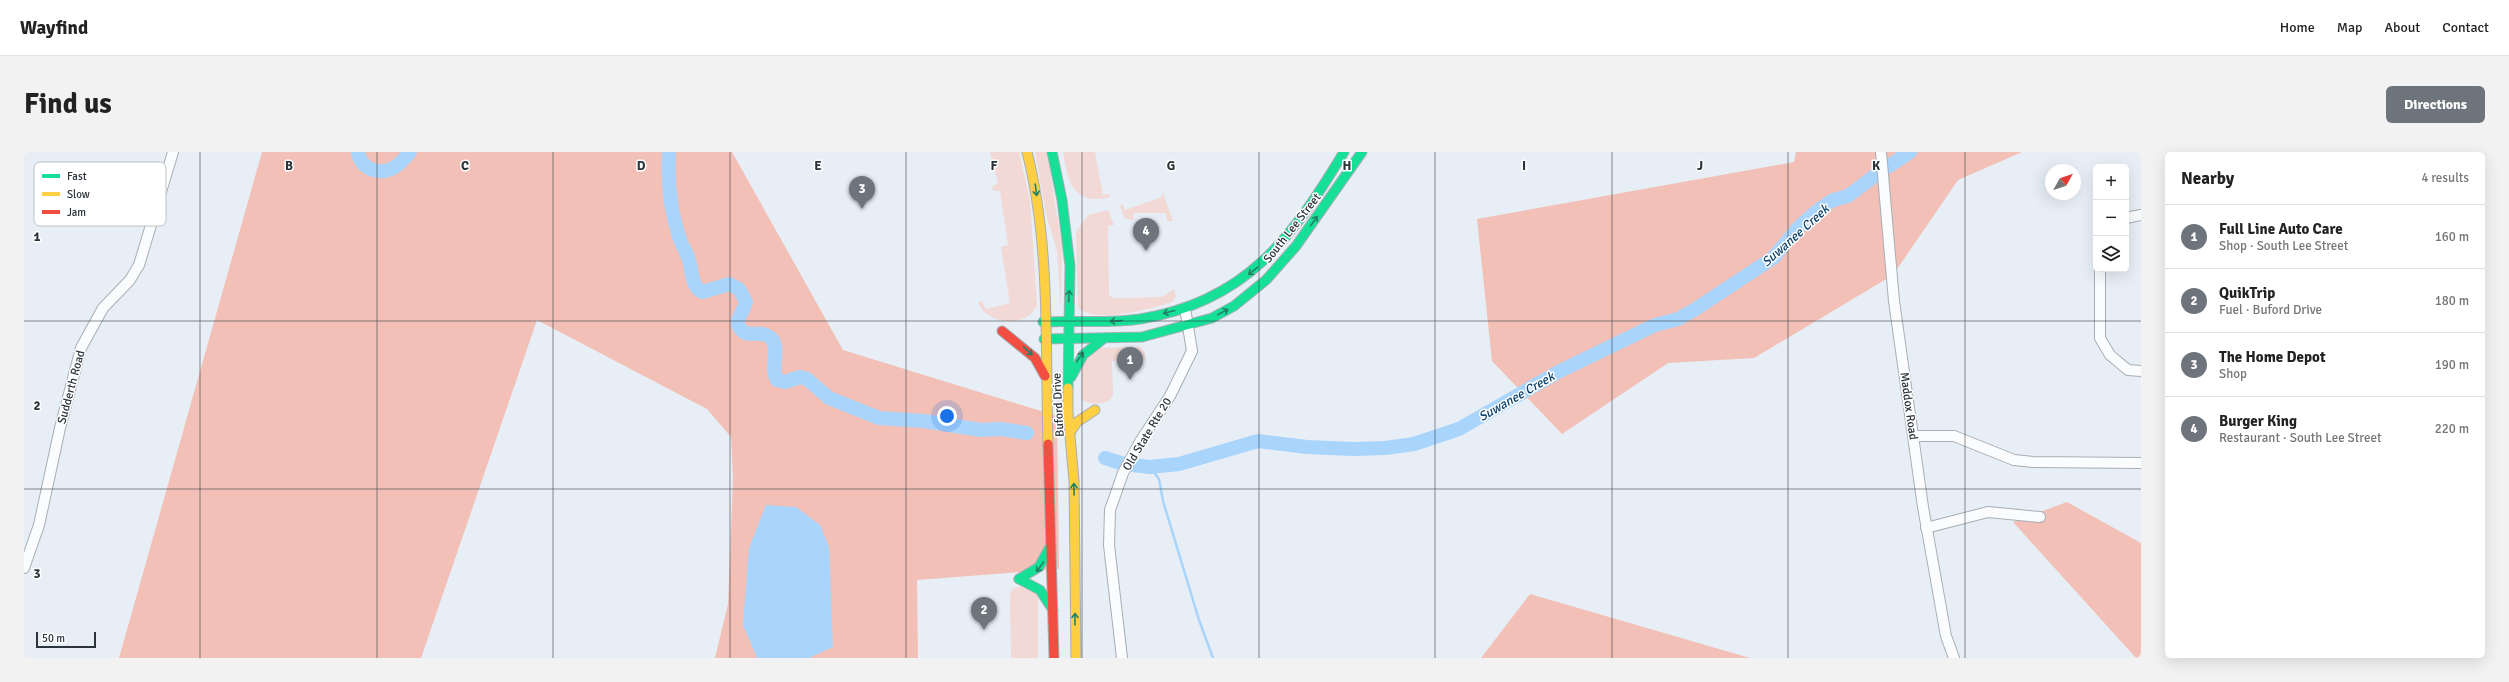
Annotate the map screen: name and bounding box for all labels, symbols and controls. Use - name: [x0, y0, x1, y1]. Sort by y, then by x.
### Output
- text: Wayfind: [20, 16, 88, 40]
- text: Home: [2280, 19, 2315, 36]
- text: Map: [2337, 19, 2362, 36]
- text: About: [2384, 19, 2420, 36]
- text: Contact: [2442, 19, 2489, 36]
- button: Directions: [2386, 86, 2485, 123]
- text: Find us: [24, 87, 112, 121]
- text: B: [285, 158, 293, 174]
- text: C: [461, 158, 469, 174]
- text: D: [637, 158, 646, 174]
- text: E: [814, 158, 822, 174]
- text: F: [991, 158, 998, 174]
- text: G: [1167, 158, 1175, 174]
- text: H: [1343, 158, 1351, 174]
- text: I: [1522, 158, 1526, 174]
- text: J: [1697, 158, 1703, 174]
- text: K: [1872, 158, 1880, 174]
- legend: [34, 162, 166, 226]
- north arrow: [2045, 164, 2081, 200]
- map controls: [2093, 164, 2129, 272]
- button: +: [2093, 164, 2129, 200]
- text: Nearby: [2181, 168, 2234, 189]
- text: Fast: [67, 170, 87, 183]
- text: 4 results: [2421, 170, 2469, 186]
- pin: 3: [849, 176, 875, 209]
- one-way arrow: [1032, 183, 1040, 196]
- text: Slow: [67, 188, 90, 201]
- street label: South Lee Street: [1260, 190, 1324, 266]
- water label: Suwanee Creek: [1759, 200, 1834, 270]
- button: −: [2093, 200, 2129, 236]
- text: Jam: [67, 206, 86, 219]
- one-way arrow: [1310, 216, 1318, 227]
- pin: 4: [1133, 218, 1159, 251]
- text: Full Line Auto Care: [2219, 220, 2343, 238]
- text: 1: [33, 229, 41, 245]
- text: 1: [2190, 229, 2198, 245]
- text: 160 m: [2435, 229, 2469, 245]
- button: layers: [2093, 236, 2129, 272]
- text: Shop · South Lee Street: [2219, 238, 2348, 254]
- one-way arrow: [1247, 267, 1258, 276]
- text: QuikTrip: [2219, 284, 2275, 302]
- one-way arrow: [1065, 290, 1072, 303]
- text: 2: [2190, 293, 2198, 309]
- text: 180 m: [2435, 293, 2469, 309]
- text: Fuel · Buford Drive: [2219, 302, 2322, 318]
- one-way arrow: [1217, 307, 1229, 315]
- one-way arrow: [1163, 309, 1176, 316]
- one-way arrow: [1110, 317, 1123, 324]
- one-way arrow: [1023, 347, 1033, 356]
- pin: 1: [1117, 347, 1143, 380]
- text: The Home Depot: [2219, 348, 2326, 366]
- street label: Sudderth Road: [54, 349, 89, 426]
- one-way arrow: [1077, 351, 1085, 363]
- text: 3: [2190, 357, 2198, 373]
- text: 190 m: [2435, 357, 2469, 373]
- text: Shop: [2219, 366, 2247, 382]
- water label: Suwanee Creek: [1476, 368, 1559, 425]
- street label: Maddox Road: [1896, 371, 1921, 441]
- street label: Buford Drive: [1049, 373, 1068, 437]
- street label: Old State Rte 20: [1120, 395, 1175, 474]
- text: 2: [33, 398, 41, 414]
- your location: [937, 406, 957, 426]
- text: Burger King: [2219, 412, 2297, 430]
- text: 4: [2190, 421, 2198, 437]
- text: 220 m: [2435, 421, 2469, 437]
- text: Restaurant · South Lee Street: [2219, 430, 2381, 446]
- one-way arrow: [1071, 483, 1078, 496]
- one-way arrow: [1036, 561, 1044, 572]
- text: 3: [33, 566, 41, 582]
- pin: 2: [971, 597, 997, 630]
- one-way arrow: [1071, 613, 1079, 626]
- scale bar: [36, 630, 96, 649]
- text: 50 m: [42, 632, 65, 645]

